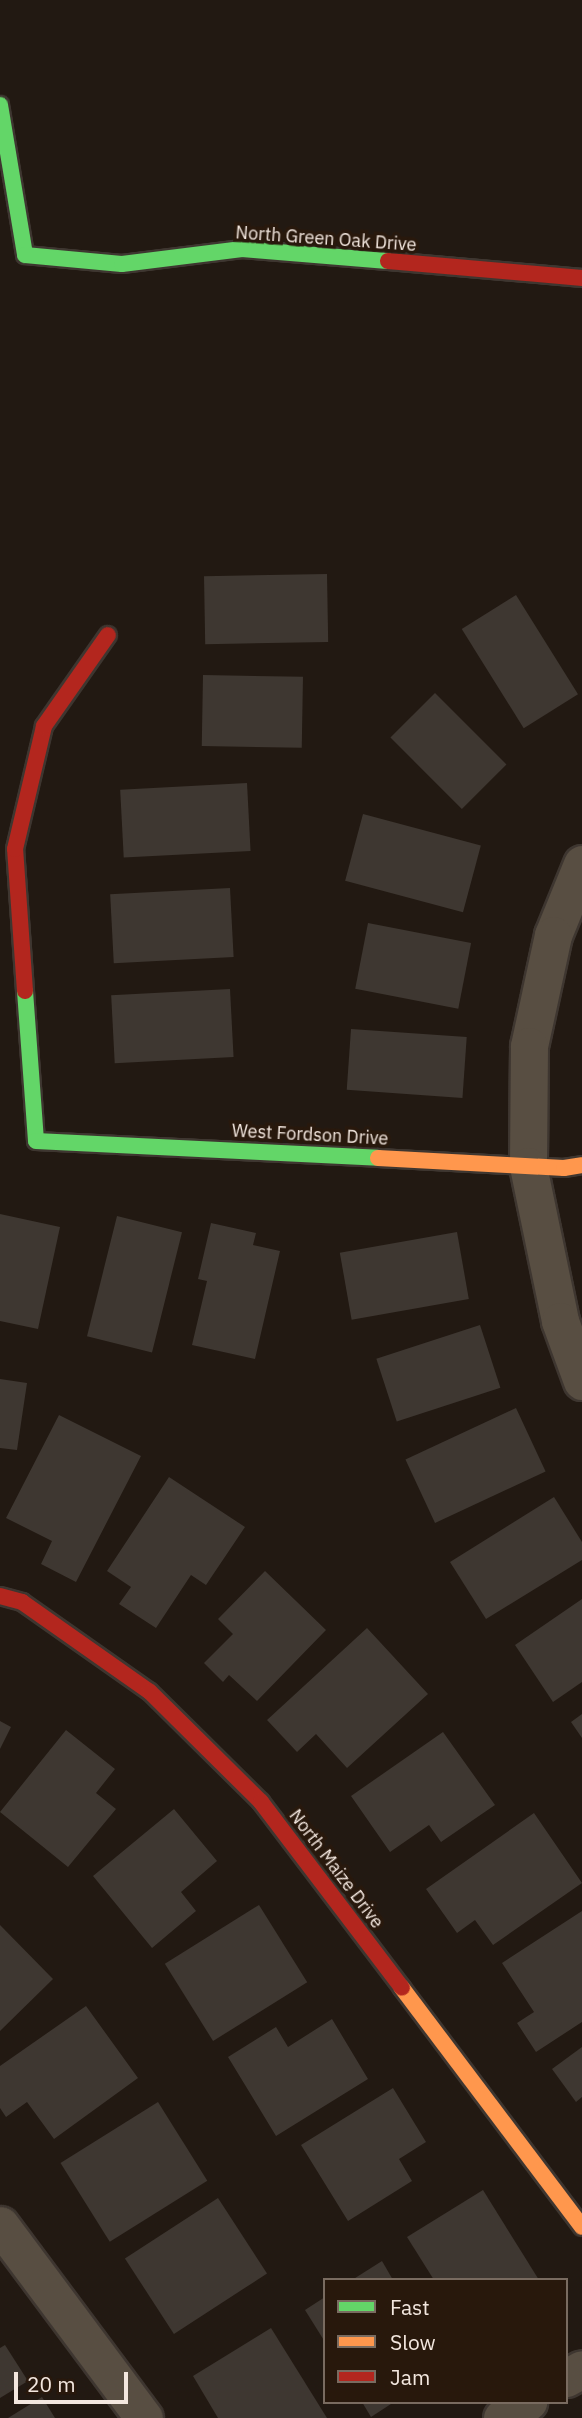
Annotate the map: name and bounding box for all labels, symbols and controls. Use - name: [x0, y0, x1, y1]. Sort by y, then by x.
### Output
- street label: North Green Oak Drive: [235, 222, 417, 256]
- street label: West Fordson Drive: [231, 1120, 389, 1150]
- street label: North Maize Drive: [284, 1805, 388, 1933]
- legend: [323, 2278, 568, 2404]
- text: Fast: [390, 2293, 430, 2321]
- text: Slow: [390, 2328, 436, 2356]
- scale bar: [18, 2358, 131, 2402]
- text: Jam: [390, 2363, 430, 2391]
- text: 20 m: [27, 2370, 76, 2398]

